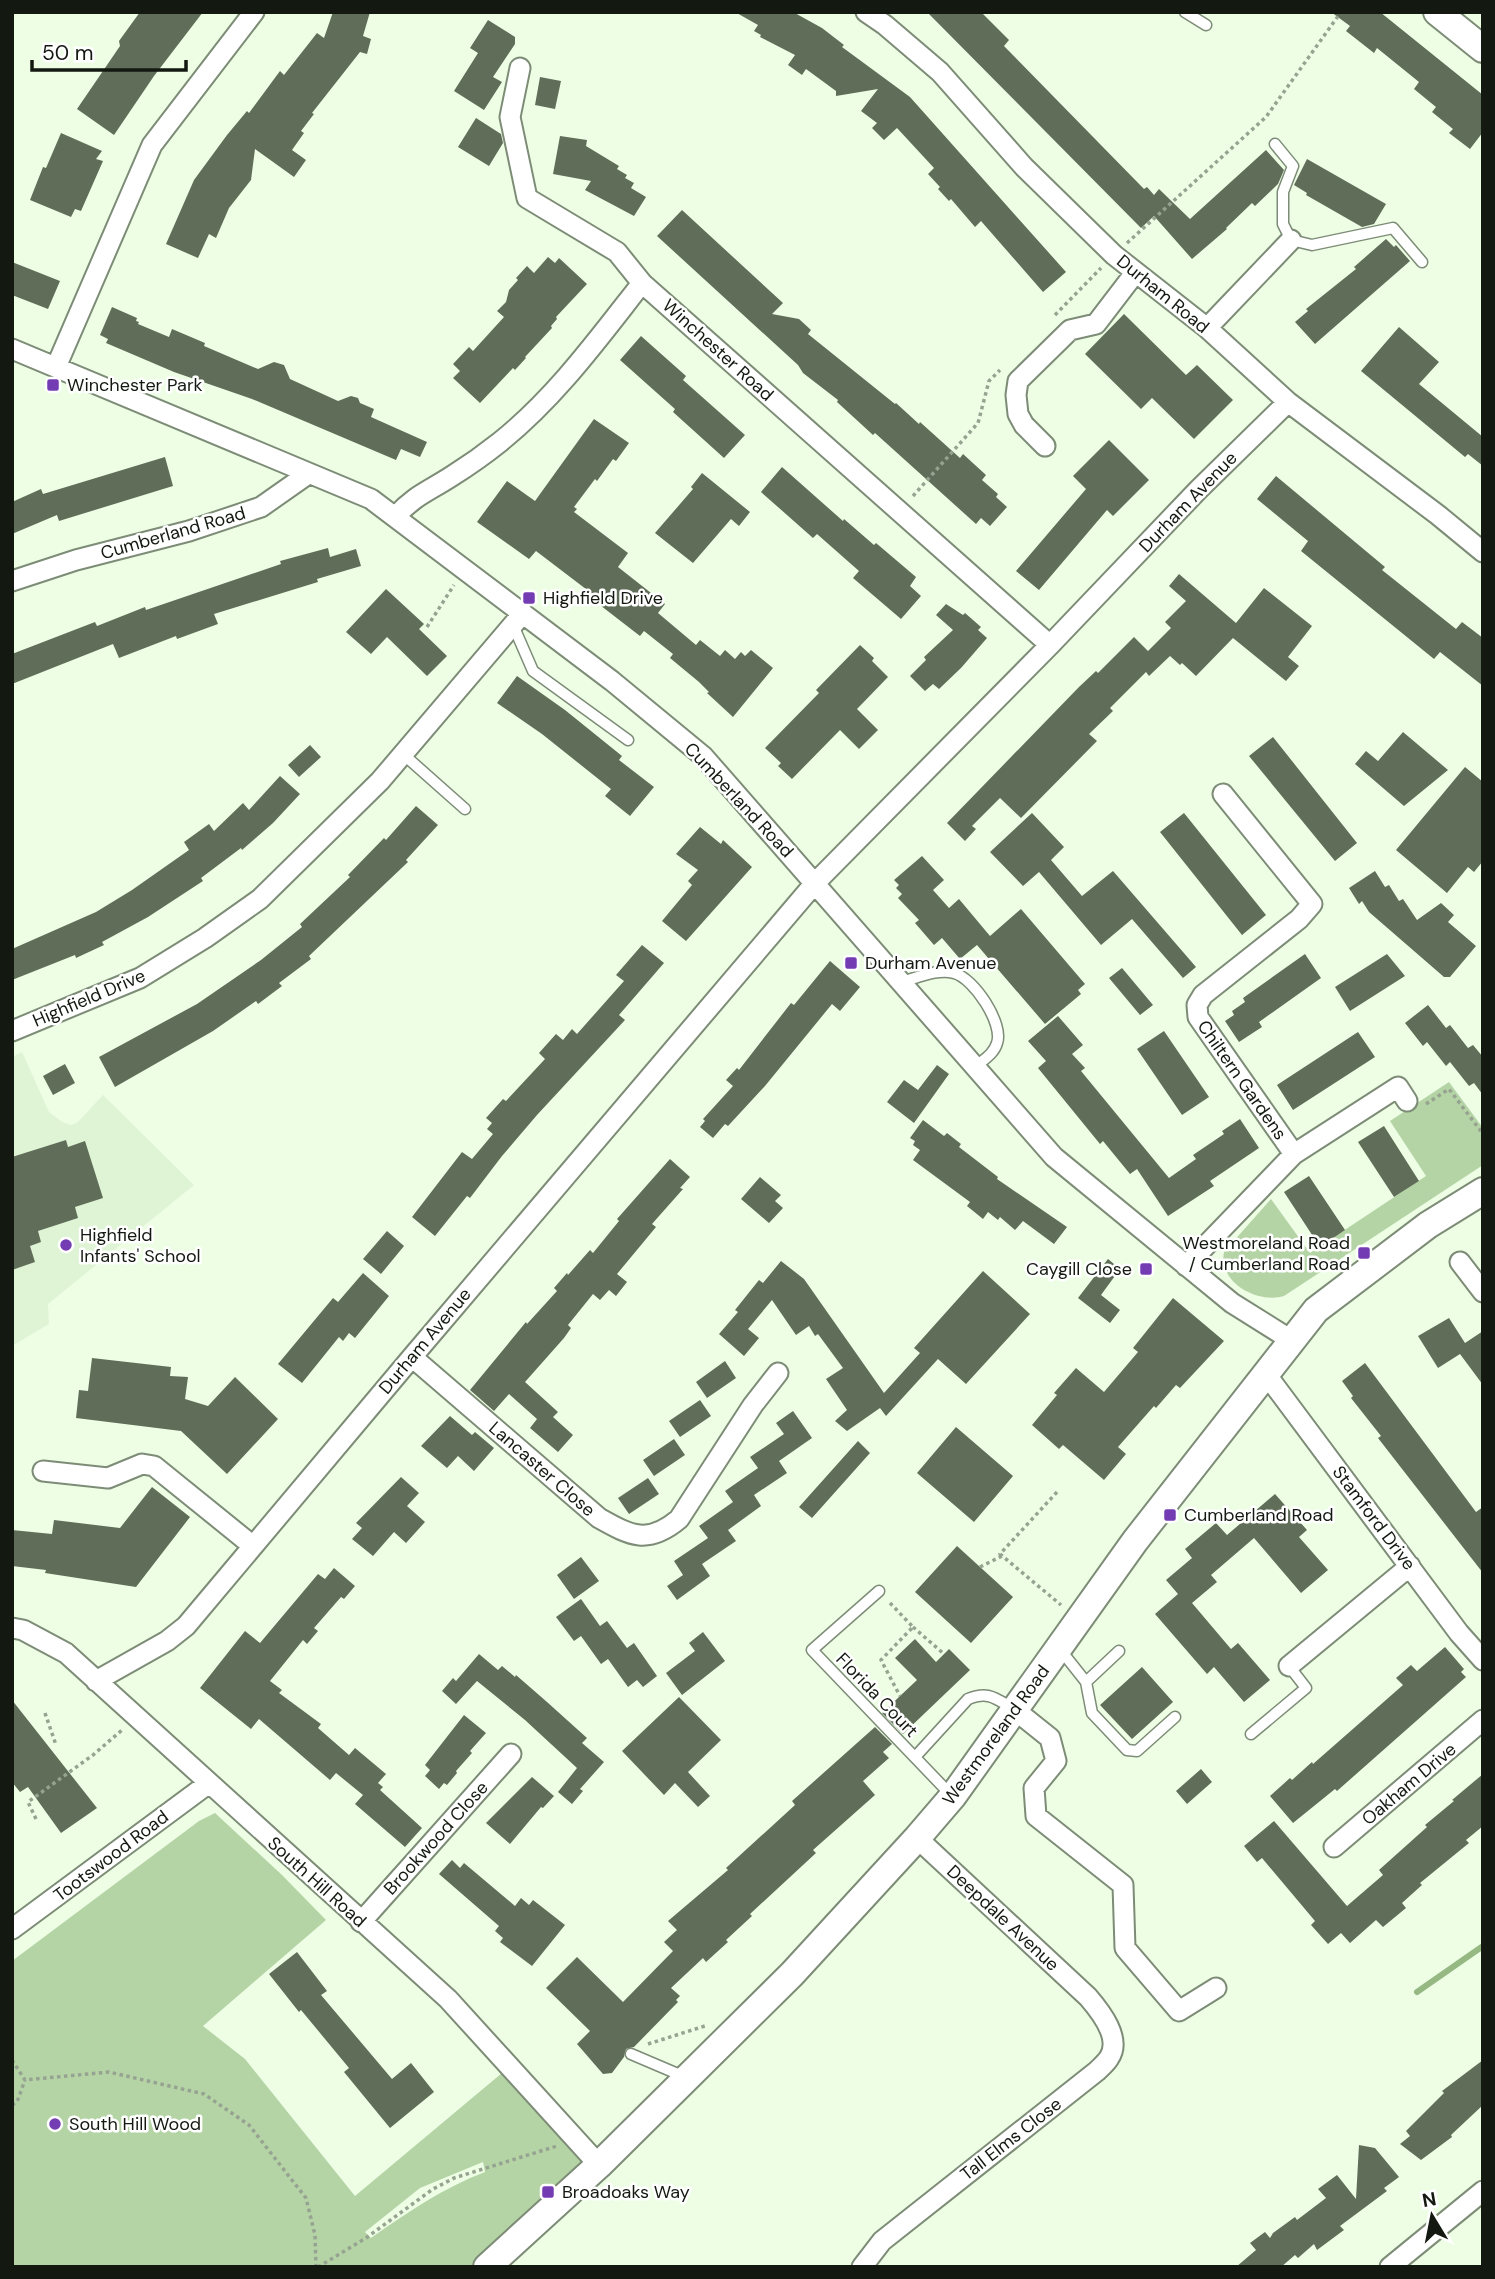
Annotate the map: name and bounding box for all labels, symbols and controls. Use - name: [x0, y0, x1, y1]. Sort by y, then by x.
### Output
- scale bar: [32, 28, 186, 72]
- text: 50 m: [42, 39, 93, 67]
- street label: Durham Road: [1112, 249, 1214, 339]
- street label: Winchester Road: [657, 294, 779, 406]
- place label: Winchester Park: [67, 373, 203, 397]
- marker: Winchester Park: [45, 377, 61, 393]
- street label: Durham Avenue: [1134, 446, 1242, 558]
- street label: Cumberland Road: [98, 501, 248, 565]
- place label: Highfield Drive: [543, 586, 663, 610]
- marker: Highfield Drive: [521, 590, 537, 606]
- street label: Cumberland Road: [679, 737, 799, 863]
- place label: Durham Avenue: [865, 951, 997, 975]
- marker: Durham Avenue: [843, 955, 859, 971]
- street label: Highfield Drive: [29, 964, 149, 1032]
- street label: Chiltern Gardens: [1192, 1015, 1292, 1145]
- place label: Highfield Infants' School: [80, 1223, 201, 1268]
- place label: Westmoreland Road / Cumberland Road: [1182, 1231, 1350, 1276]
- marker: Highfield Infants' School: [58, 1237, 74, 1253]
- marker: Westmoreland Road / Cumberland Road: [1356, 1245, 1372, 1261]
- place label: Caygill Close: [1026, 1257, 1132, 1281]
- marker: Caygill Close: [1138, 1261, 1154, 1277]
- street label: Durham Avenue: [374, 1283, 476, 1399]
- street label: Lancaster Close: [484, 1416, 600, 1522]
- street label: Stamford Drive: [1327, 1461, 1421, 1575]
- place label: Cumberland Road: [1184, 1503, 1334, 1527]
- marker: Cumberland Road: [1162, 1507, 1178, 1523]
- street label: Florida Court: [831, 1648, 923, 1742]
- street label: Westmoreland Road: [937, 1660, 1055, 1810]
- street label: Oakham Drive: [1357, 1737, 1461, 1831]
- street label: Brookwood Close: [378, 1776, 494, 1900]
- street label: Tootswood Road: [49, 1805, 173, 1907]
- street label: South Hill Road: [263, 1831, 371, 1933]
- street label: Deepdale Avenue: [942, 1860, 1064, 1976]
- street label: Tall Elms Close: [955, 2092, 1067, 2186]
- place label: South Hill Wood: [69, 2112, 201, 2136]
- marker: South Hill Wood: [47, 2116, 63, 2132]
- place label: Broadoaks Way: [562, 2180, 690, 2204]
- north arrow: [1397, 2181, 1467, 2251]
- marker: Broadoaks Way: [540, 2184, 556, 2200]
- text: N: [1420, 2186, 1438, 2213]

